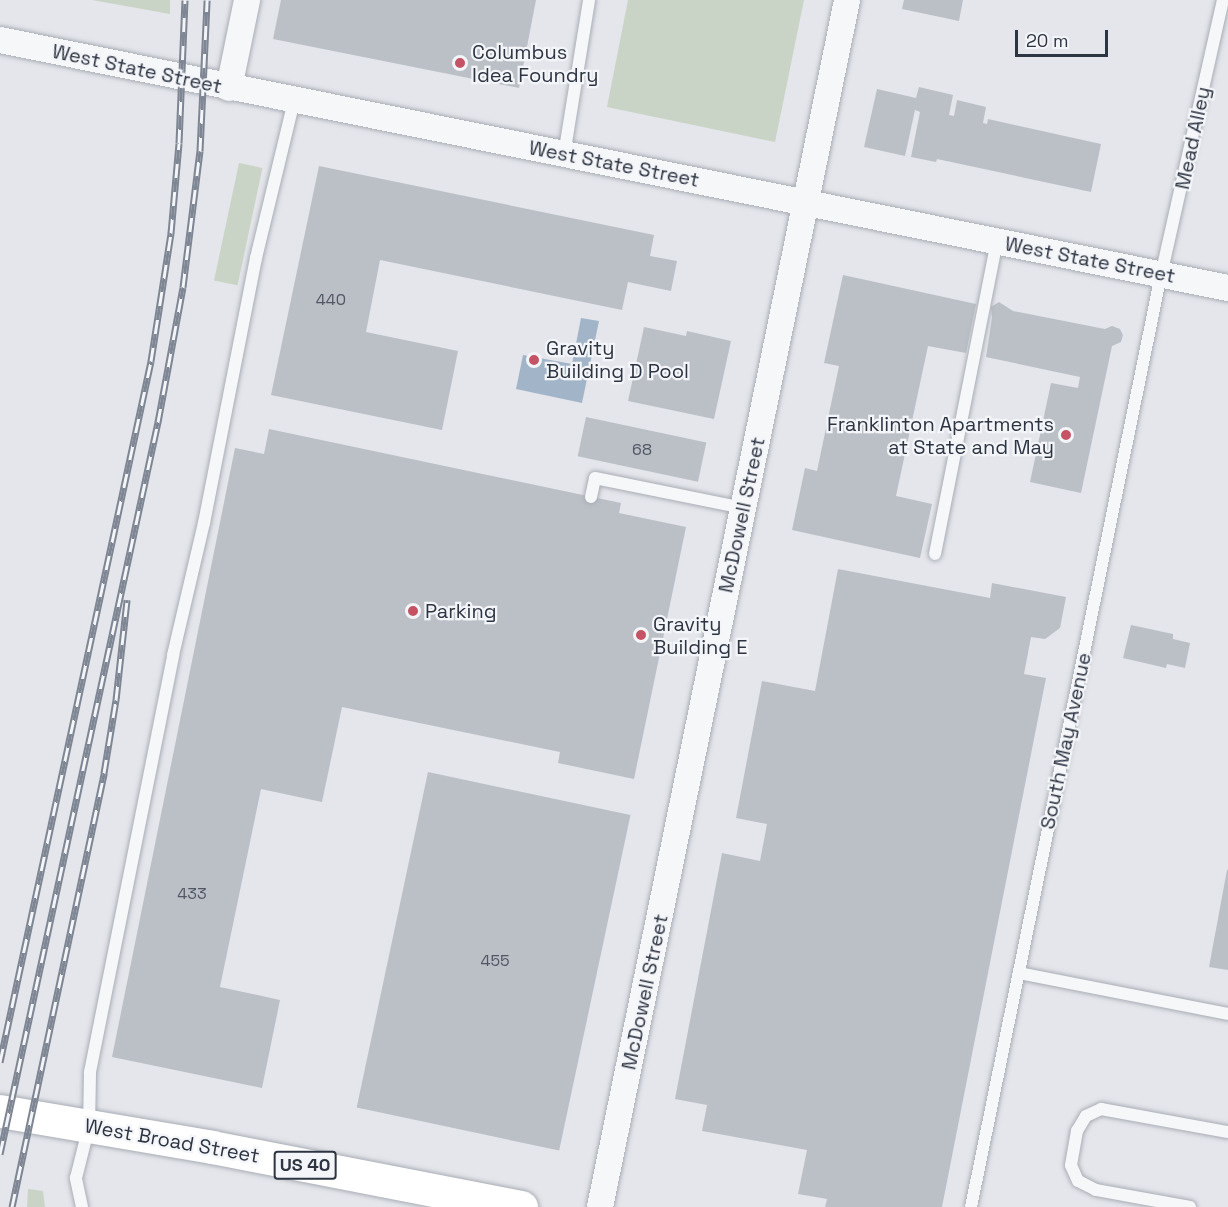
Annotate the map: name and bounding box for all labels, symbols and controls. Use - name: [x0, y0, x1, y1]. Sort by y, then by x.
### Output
- scale bar: [1018, 18, 1111, 56]
- text: 20 m: [1026, 29, 1069, 52]
- street label: West State Street: [50, 39, 224, 99]
- place label: Columbus Idea Foundry: [472, 40, 598, 87]
- marker: Columbus Idea Foundry: [453, 56, 467, 70]
- street label: Mead Alley: [1170, 84, 1216, 192]
- street label: West State Street: [527, 136, 701, 192]
- street label: West State Street: [1003, 232, 1177, 288]
- house number: 440: [316, 290, 346, 310]
- place label: Gravity Building D Pool: [546, 336, 689, 383]
- marker: Gravity Building D Pool: [527, 353, 541, 367]
- place label: Franklinton Apartments at State and May: [827, 412, 1054, 459]
- marker: Franklinton Apartments at State and May: [1059, 428, 1073, 442]
- street label: McDowell Street: [714, 435, 770, 595]
- house number: 68: [632, 440, 652, 460]
- place label: Parking: [425, 599, 497, 623]
- marker: Parking: [406, 604, 420, 618]
- place label: Gravity Building E: [653, 612, 748, 659]
- marker: Gravity Building E: [634, 628, 648, 642]
- street label: South May Avenue: [1036, 650, 1096, 832]
- house number: 433: [177, 884, 207, 904]
- street label: McDowell Street: [617, 912, 673, 1072]
- house number: 455: [480, 951, 510, 971]
- street label: West Broad Street: [83, 1114, 261, 1168]
- road number: US 40: [274, 1150, 336, 1180]

